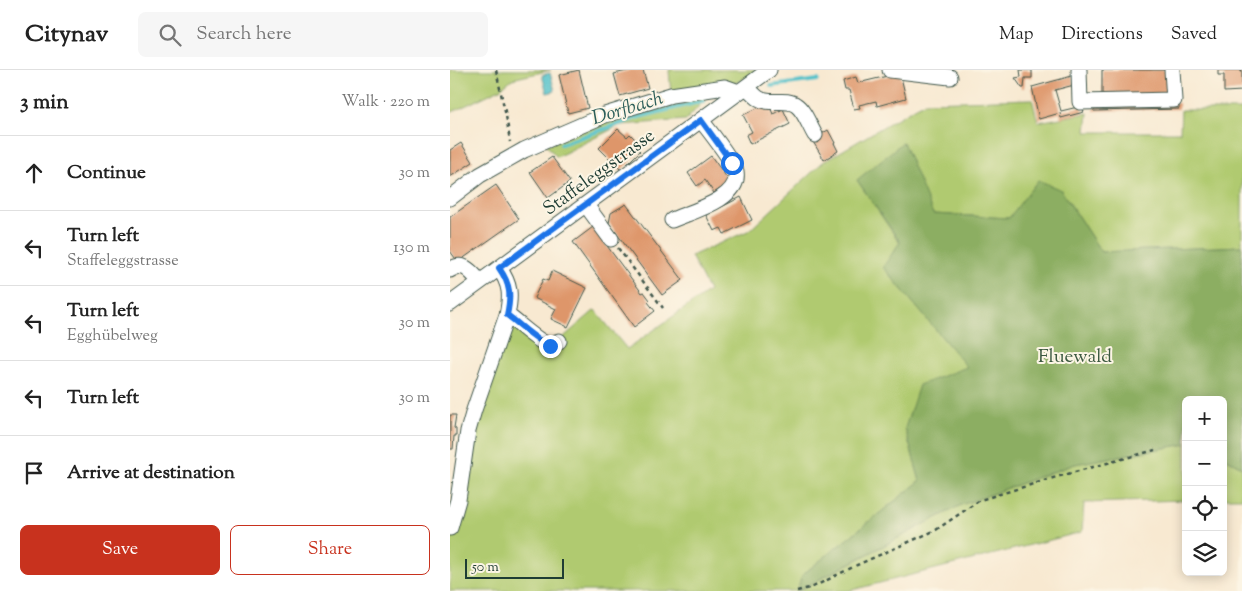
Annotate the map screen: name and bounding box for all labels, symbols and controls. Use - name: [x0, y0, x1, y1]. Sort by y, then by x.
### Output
- search box: [138, 12, 488, 57]
- text: Citynav: [25, 18, 108, 52]
- icon: search: [156, 21, 184, 49]
- text: Search here: [196, 21, 292, 48]
- text: Map: [999, 22, 1034, 48]
- text: Directions: [1062, 22, 1143, 48]
- text: Saved: [1171, 22, 1217, 48]
- water label: Dorfbach: [589, 85, 667, 134]
- text: 3 min: [20, 88, 69, 118]
- text: Walk · 220 m: [342, 91, 430, 114]
- street label: Staffeleggstrasse: [538, 123, 661, 223]
- route start: [721, 152, 744, 175]
- icon: ahead: [20, 159, 48, 187]
- text: Continue: [67, 160, 146, 187]
- text: 30 m: [399, 162, 430, 185]
- text: Turn left: [67, 223, 139, 250]
- icon: left: [20, 234, 48, 262]
- text: 130 m: [393, 237, 430, 260]
- text: Staffeleggstrasse: [67, 250, 179, 273]
- text: Turn left: [67, 298, 139, 325]
- icon: left: [20, 309, 48, 337]
- text: 30 m: [399, 312, 430, 335]
- text: Egghübelweg: [67, 325, 158, 348]
- route end: [539, 335, 562, 358]
- park label: Fluewald: [1038, 344, 1112, 371]
- icon: left: [20, 384, 48, 412]
- text: Turn left: [67, 385, 139, 412]
- text: 30 m: [399, 387, 430, 410]
- map controls: [1182, 396, 1227, 576]
- button: +: [1182, 396, 1227, 441]
- button: −: [1182, 441, 1227, 486]
- icon: arrive: [20, 459, 48, 487]
- text: Arrive at destination: [67, 460, 235, 487]
- button: locate: [1182, 486, 1227, 531]
- button: Save: [20, 525, 220, 575]
- button: Share: [230, 525, 430, 575]
- button: layers: [1182, 531, 1227, 576]
- scale bar: [465, 556, 564, 579]
- text: 50 m: [472, 558, 499, 578]

